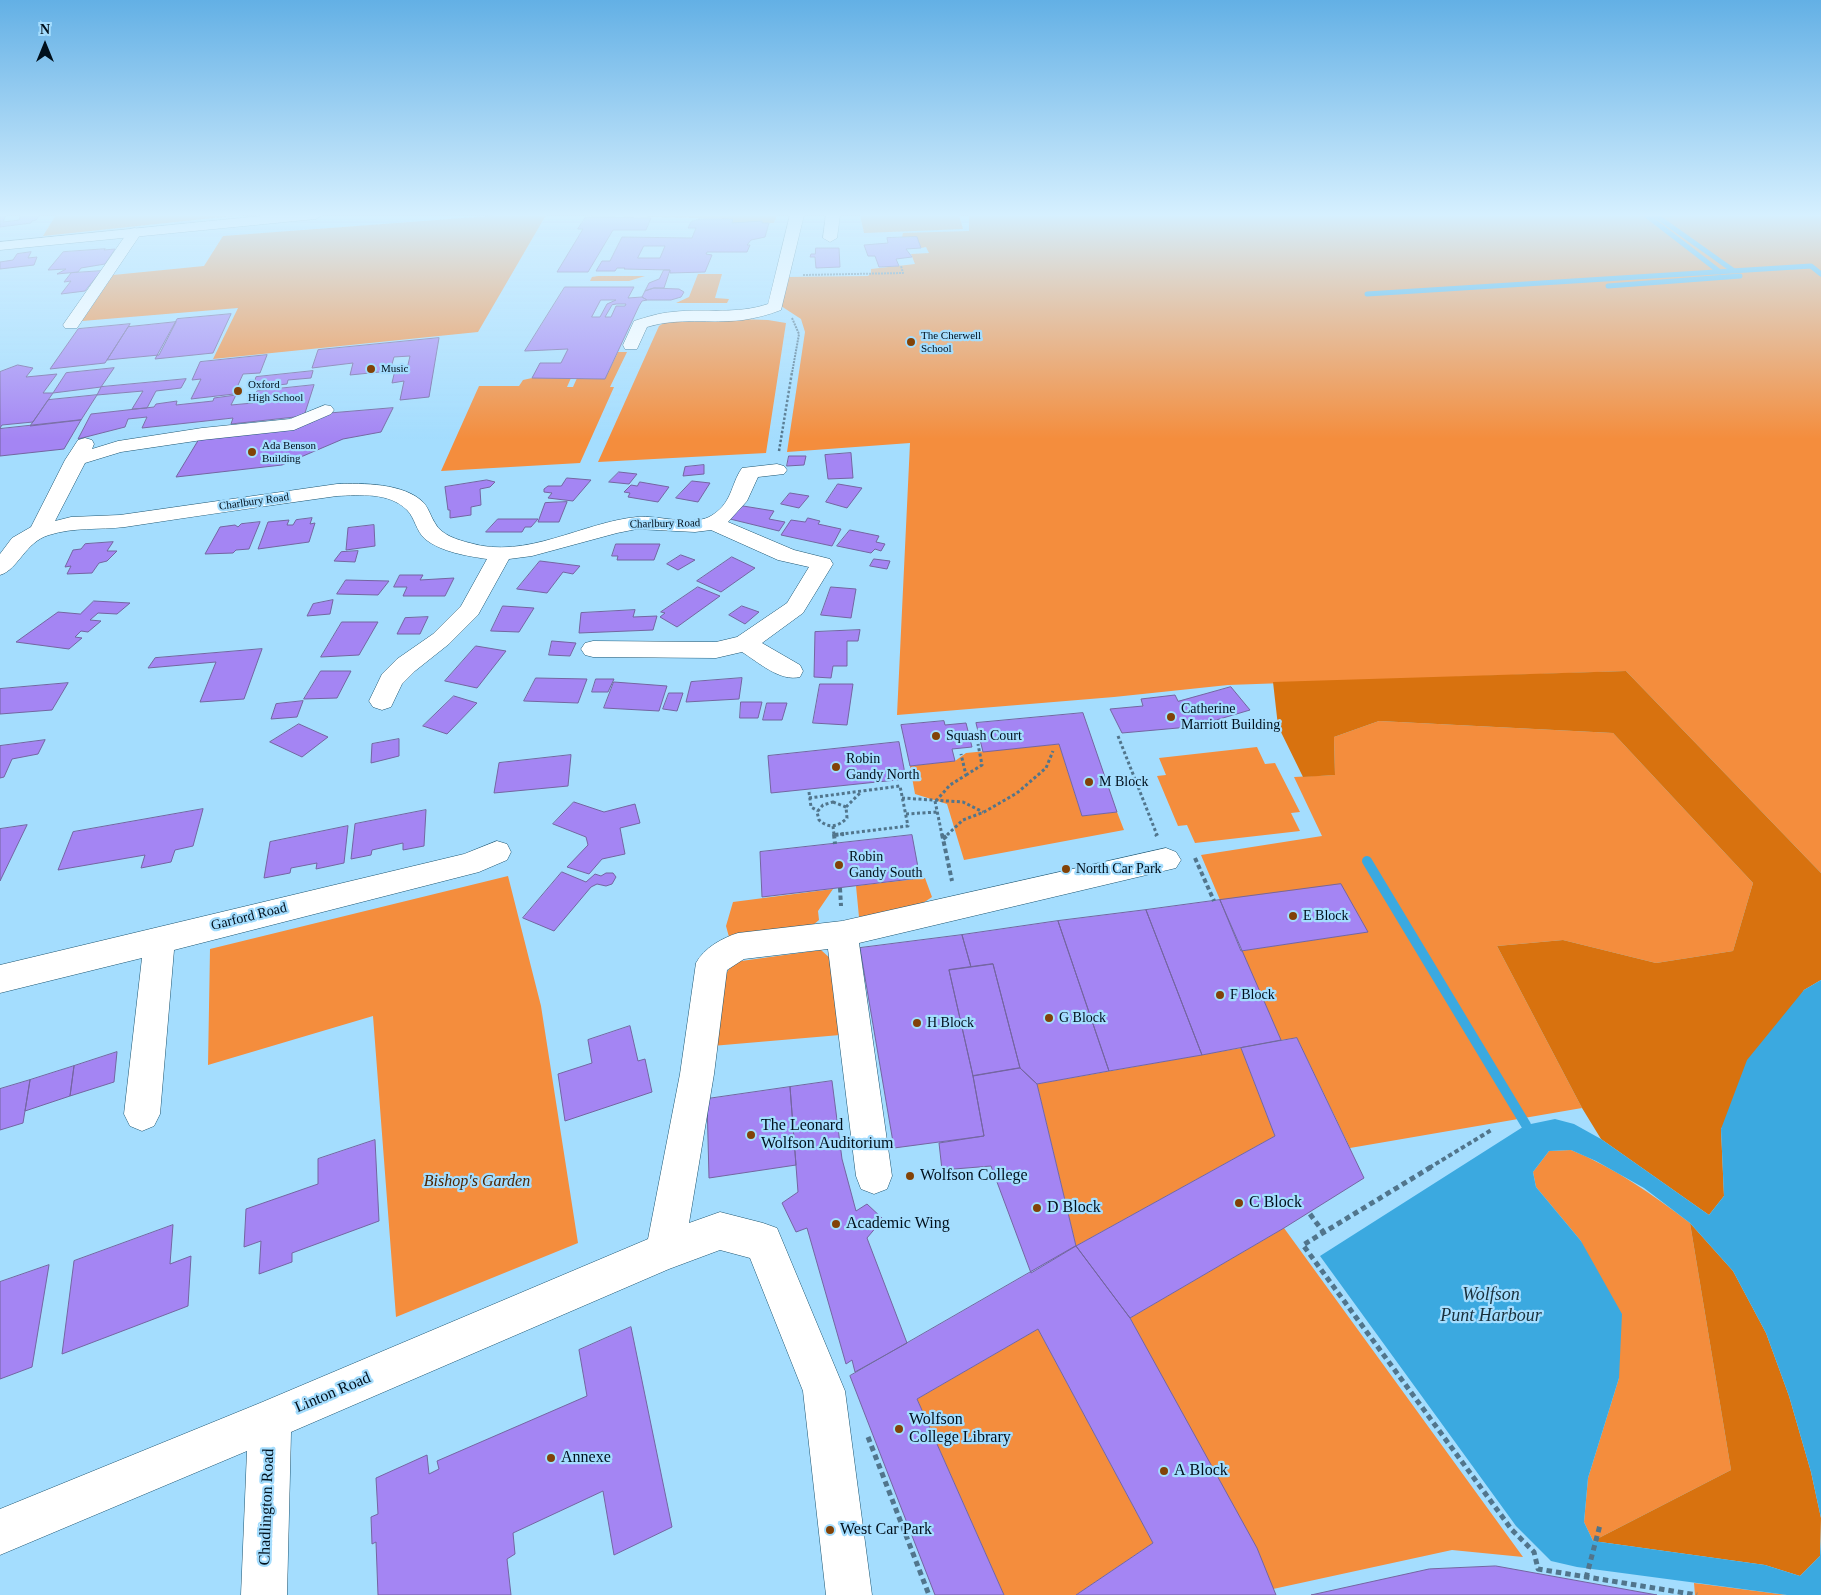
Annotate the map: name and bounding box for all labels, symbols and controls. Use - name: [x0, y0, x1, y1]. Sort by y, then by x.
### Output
- north arrow: [20, 20, 70, 70]
- text: N: [40, 22, 50, 37]
- place label: The Cherwell School: [921, 329, 981, 355]
- marker: The Cherwell School: [905, 336, 917, 348]
- place label: Music: [381, 362, 408, 376]
- marker: Music: [365, 363, 377, 375]
- place label: Oxford High School: [248, 378, 303, 404]
- marker: Oxford High School: [232, 385, 244, 397]
- place label: Ada Benson Building: [262, 439, 316, 465]
- marker: Ada Benson Building: [246, 446, 258, 458]
- street label: Charlbury Road: [218, 491, 290, 513]
- street label: Charlbury Road: [630, 517, 700, 531]
- place label: Catherine Marriott Building: [1181, 701, 1280, 734]
- marker: Catherine Marriott Building: [1165, 711, 1177, 723]
- place label: Squash Court: [946, 728, 1022, 744]
- marker: Squash Court: [930, 730, 942, 742]
- place label: Robin Gandy North: [846, 751, 919, 784]
- marker: Robin Gandy North: [830, 761, 842, 773]
- place label: M Block: [1099, 774, 1148, 790]
- marker: M Block: [1083, 776, 1095, 788]
- place label: Robin Gandy South: [849, 849, 922, 882]
- marker: Robin Gandy South: [833, 859, 845, 871]
- place label: North Car Park: [1076, 861, 1162, 877]
- marker: North Car Park: [1060, 863, 1072, 875]
- street label: Garford Road: [209, 899, 289, 935]
- place label: E Block: [1303, 908, 1348, 924]
- marker: E Block: [1287, 910, 1299, 922]
- place label: F Block: [1230, 987, 1275, 1003]
- marker: F Block: [1214, 989, 1226, 1001]
- place label: G Block: [1059, 1010, 1106, 1026]
- marker: G Block: [1043, 1012, 1055, 1024]
- place label: H Block: [927, 1015, 974, 1031]
- marker: H Block: [911, 1017, 923, 1029]
- place label: The Leonard Wolfson Auditorium: [761, 1116, 893, 1154]
- marker: The Leonard Wolfson Auditorium: [745, 1129, 757, 1141]
- place label: Wolfson College: [920, 1166, 1028, 1186]
- marker: Wolfson College: [904, 1170, 916, 1182]
- park label: Bishop's Garden: [424, 1172, 530, 1192]
- place label: C Block: [1249, 1193, 1302, 1213]
- marker: C Block: [1233, 1197, 1245, 1209]
- place label: D Block: [1047, 1198, 1101, 1218]
- marker: D Block: [1031, 1202, 1043, 1214]
- place label: Academic Wing: [846, 1214, 950, 1234]
- marker: Academic Wing: [830, 1218, 842, 1230]
- water label: Wolfson Punt Harbour: [1440, 1284, 1542, 1326]
- street label: Linton Road: [292, 1368, 374, 1418]
- place label: Wolfson College Library: [909, 1410, 1011, 1448]
- marker: Wolfson College Library: [893, 1423, 905, 1435]
- street label: Chadlington Road: [255, 1448, 279, 1566]
- place label: Annexe: [561, 1448, 611, 1468]
- marker: Annexe: [545, 1452, 557, 1464]
- place label: A Block: [1174, 1461, 1228, 1481]
- marker: A Block: [1158, 1465, 1170, 1477]
- place label: West Car Park: [840, 1520, 932, 1540]
- marker: West Car Park: [824, 1524, 836, 1536]

